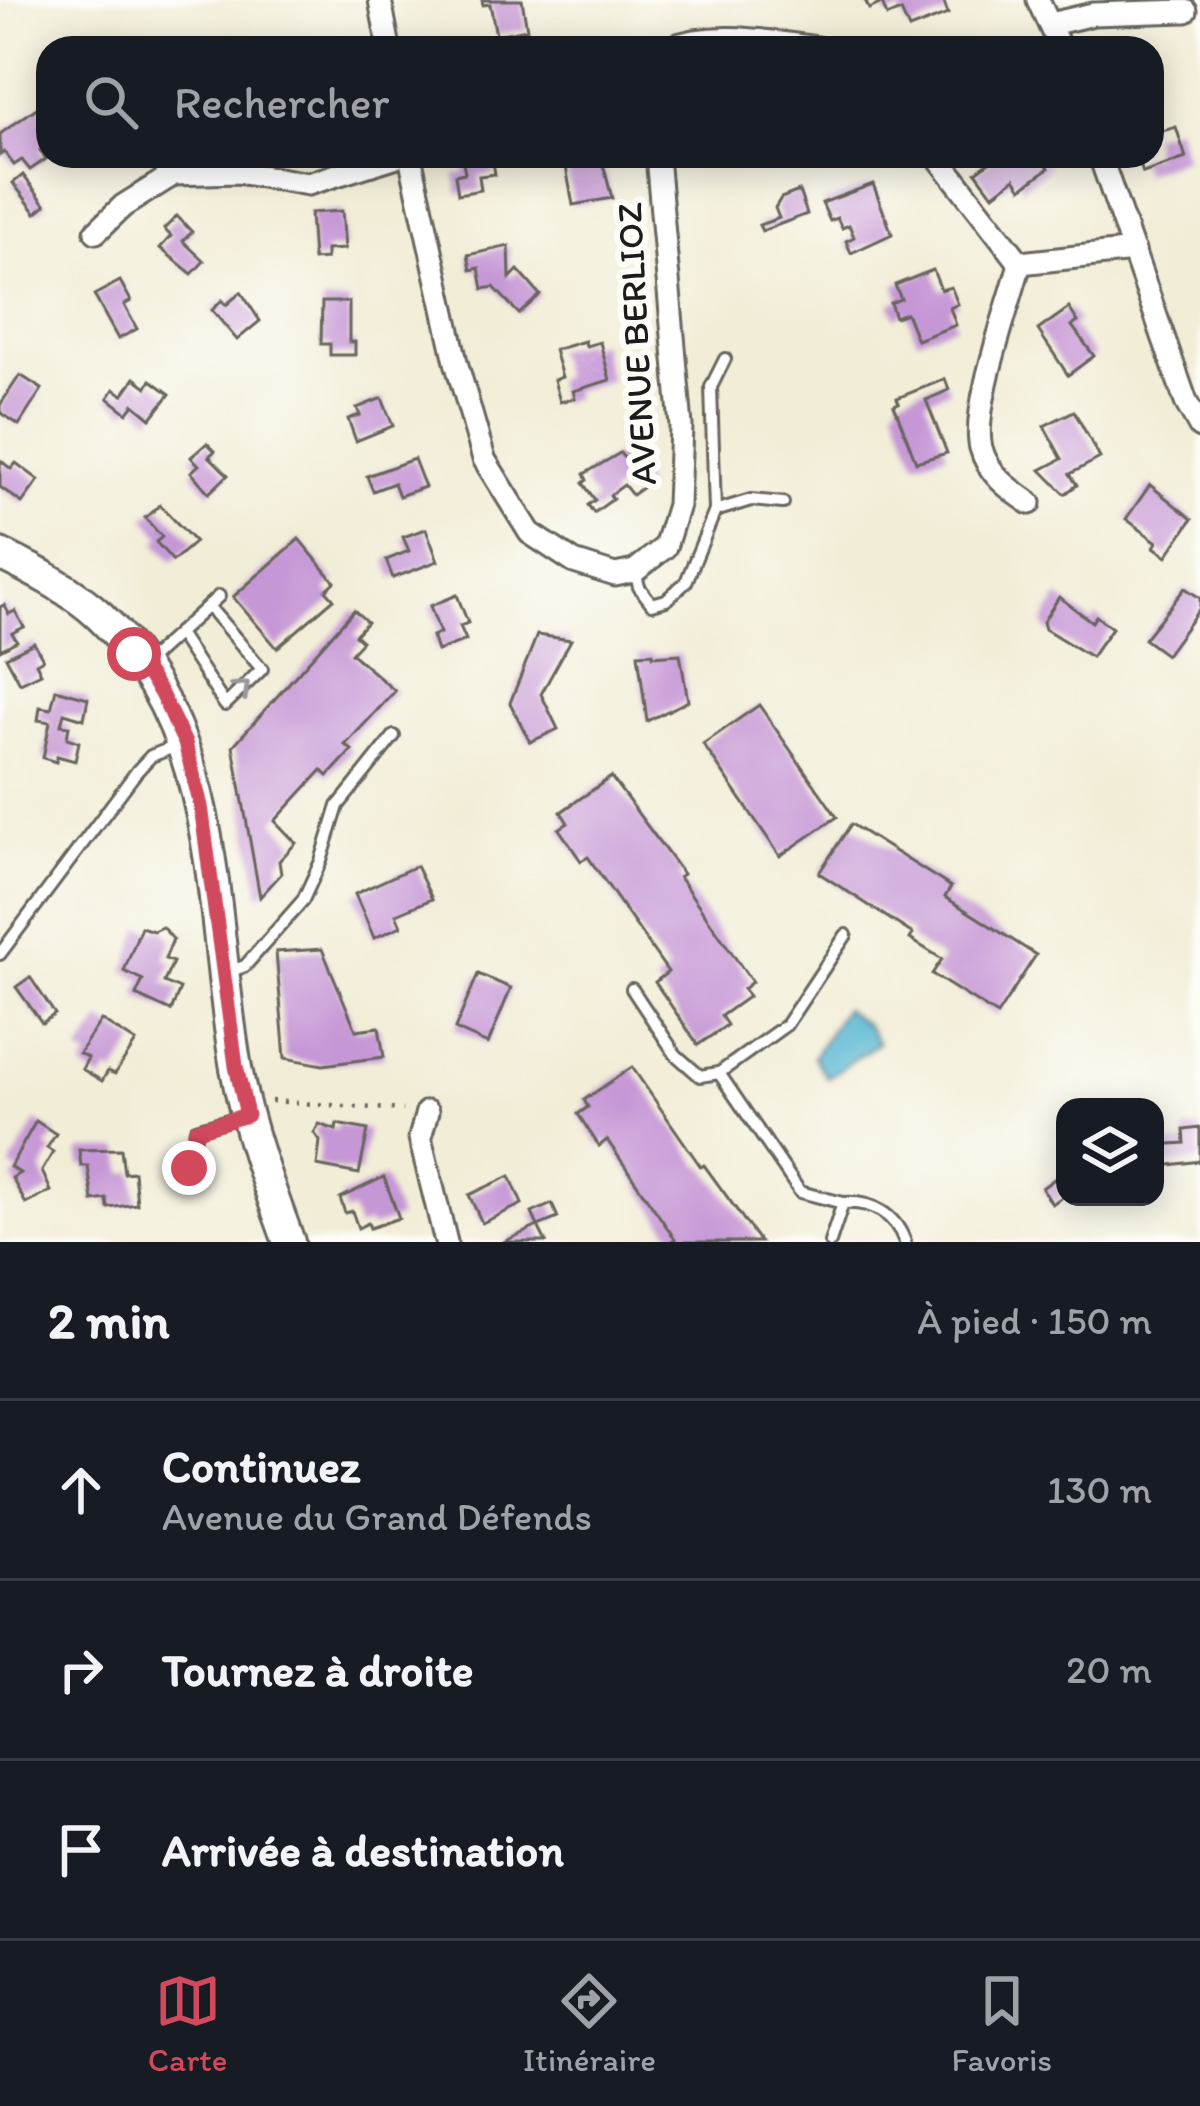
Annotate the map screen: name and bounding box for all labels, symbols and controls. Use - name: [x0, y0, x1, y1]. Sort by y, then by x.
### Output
- search box: [36, 36, 1164, 168]
- icon: search: [78, 69, 144, 135]
- text: Rechercher: [174, 75, 389, 129]
- street label: AVENUE BERLIOZ: [607, 202, 665, 486]
- route start: [107, 627, 161, 681]
- one-way arrow: [228, 681, 250, 703]
- map controls: [1056, 1098, 1164, 1206]
- button: layers: [1056, 1098, 1164, 1206]
- route end: [162, 1141, 216, 1195]
- text: 2 min: [48, 1290, 169, 1351]
- text: À pied · 150 m: [917, 1297, 1152, 1344]
- text: Continuez: [162, 1439, 360, 1493]
- icon: ahead: [48, 1457, 114, 1523]
- text: 130 m: [1047, 1466, 1152, 1513]
- text: Avenue du Grand Défends: [162, 1493, 592, 1540]
- icon: right: [48, 1637, 114, 1703]
- text: Tournez à droite: [162, 1643, 474, 1697]
- text: 20 m: [1066, 1646, 1152, 1693]
- icon: arrive: [48, 1817, 114, 1883]
- text: Arrivée à destination: [162, 1823, 564, 1877]
- tab: Carte: [148, 1968, 227, 2079]
- tab: Itinéraire: [523, 1968, 656, 2079]
- tab: Favoris: [952, 1968, 1052, 2079]

